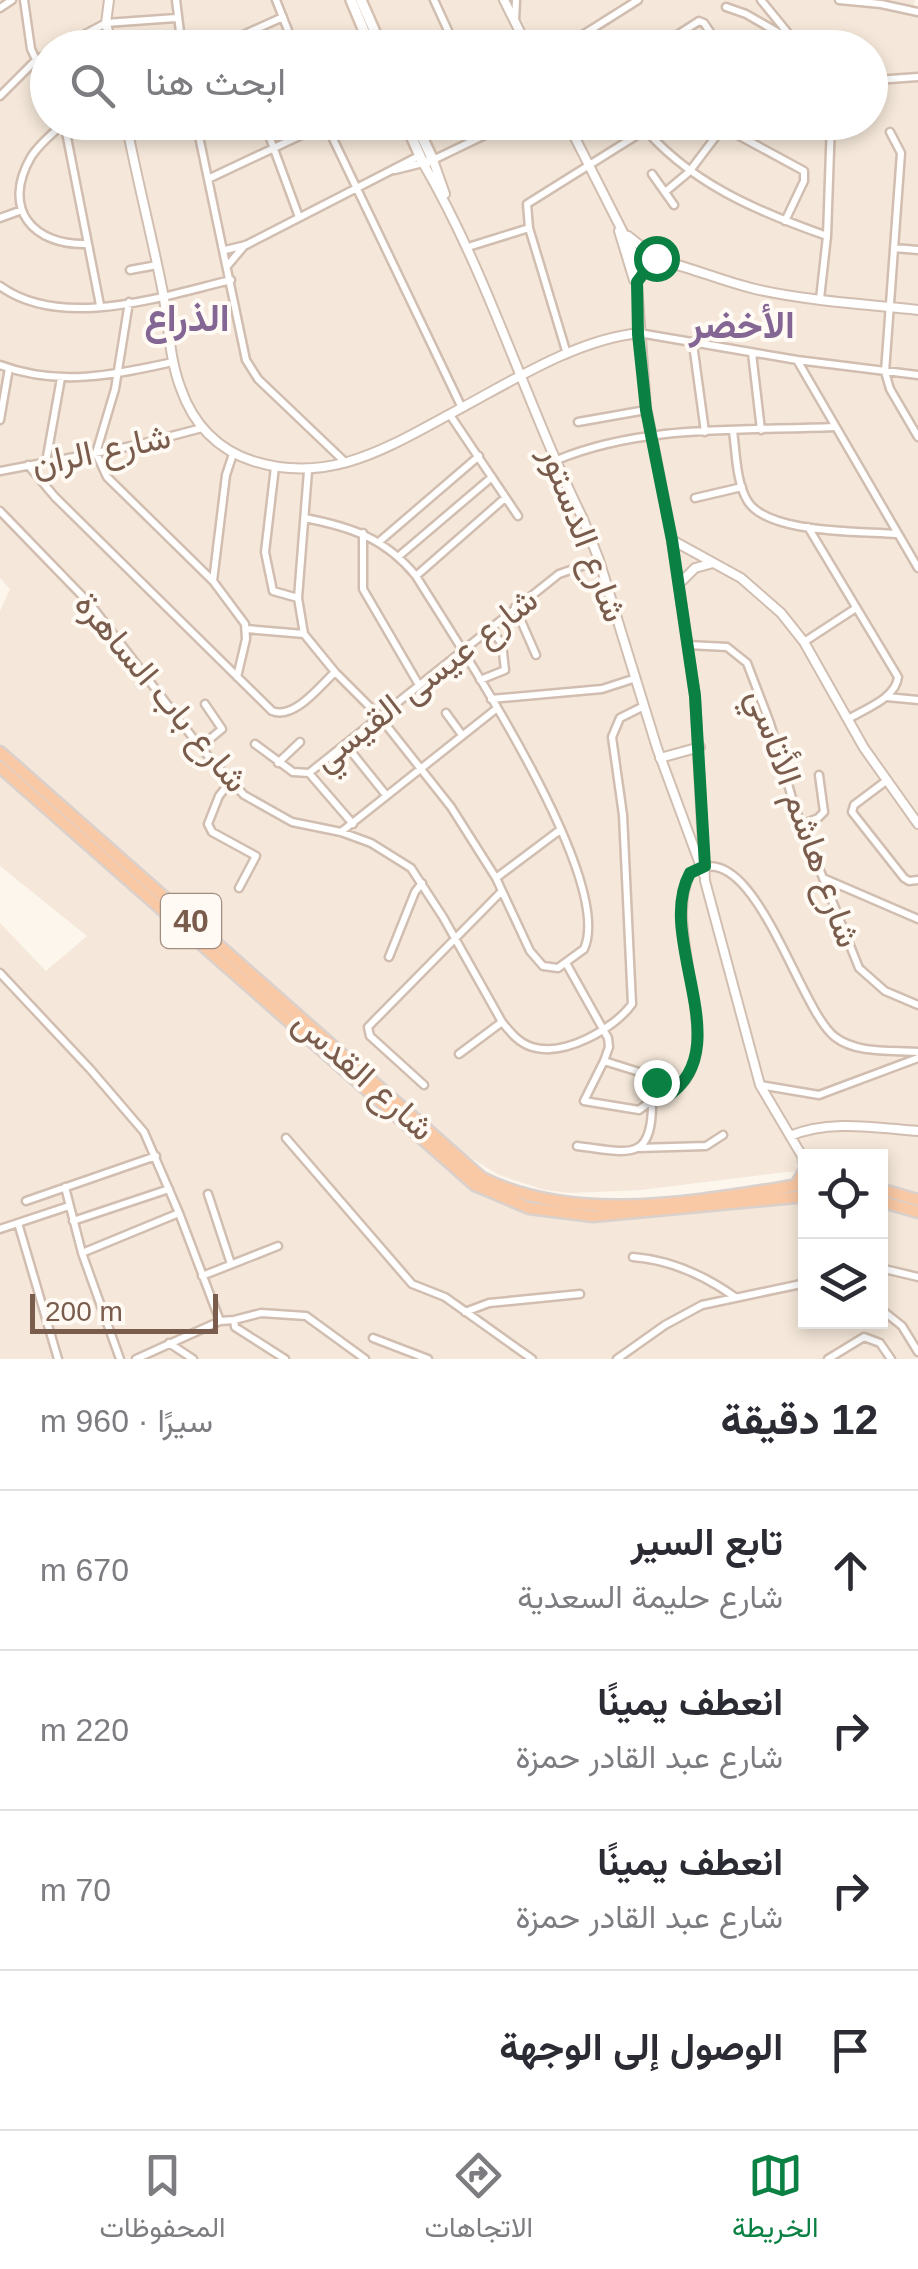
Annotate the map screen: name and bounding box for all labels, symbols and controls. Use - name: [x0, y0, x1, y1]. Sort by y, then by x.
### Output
- search box: [30, 30, 888, 140]
- icon: search: [65, 58, 120, 113]
- text: ابحث هنا: [145, 61, 286, 103]
- route start: [634, 236, 680, 282]
- district label: الذراع: [144, 297, 230, 344]
- district label: الأخضر: [688, 303, 795, 349]
- street label: شارع الران: [28, 416, 175, 488]
- street label: شارع الدستور: [528, 440, 636, 629]
- street label: شارع عيسى القيسي: [305, 579, 551, 786]
- street label: شارع باب الساهرة: [64, 584, 257, 803]
- street label: شارع هاشم الأتاسي: [730, 683, 869, 956]
- road number: 40: [161, 894, 221, 948]
- street label: شارع القدس: [283, 1001, 443, 1152]
- route end: [634, 1060, 680, 1106]
- map controls: [798, 1149, 888, 1329]
- button: locate: [798, 1149, 888, 1239]
- button: layers: [798, 1239, 888, 1329]
- scale bar: [30, 1289, 218, 1334]
- text: 200 m: [45, 1296, 123, 1327]
- text: 12 دقيقة: [721, 1396, 878, 1443]
- text: سيرًا · 960 m: [40, 1403, 213, 1439]
- text: تابع السير: [631, 1521, 783, 1563]
- icon: ahead: [823, 1543, 878, 1598]
- text: 670 m: [40, 1552, 129, 1588]
- text: شارع حليمة السعدية: [517, 1579, 783, 1615]
- text: انعطف يمينًا: [597, 1681, 783, 1723]
- icon: right: [823, 1703, 878, 1758]
- text: 220 m: [40, 1712, 129, 1748]
- text: شارع عبد القادر حمزة: [515, 1739, 783, 1775]
- text: انعطف يمينًا: [597, 1841, 783, 1883]
- icon: right: [823, 1863, 878, 1918]
- text: 70 m: [40, 1872, 111, 1908]
- text: شارع عبد القادر حمزة: [515, 1899, 783, 1935]
- icon: arrive: [823, 2023, 878, 2078]
- text: الوصول إلى الوجهة: [499, 2026, 783, 2068]
- tab: المحفوظات: [99, 2148, 226, 2252]
- tab: الاتجاهات: [424, 2148, 533, 2252]
- tab: الخريطة: [732, 2148, 819, 2252]

